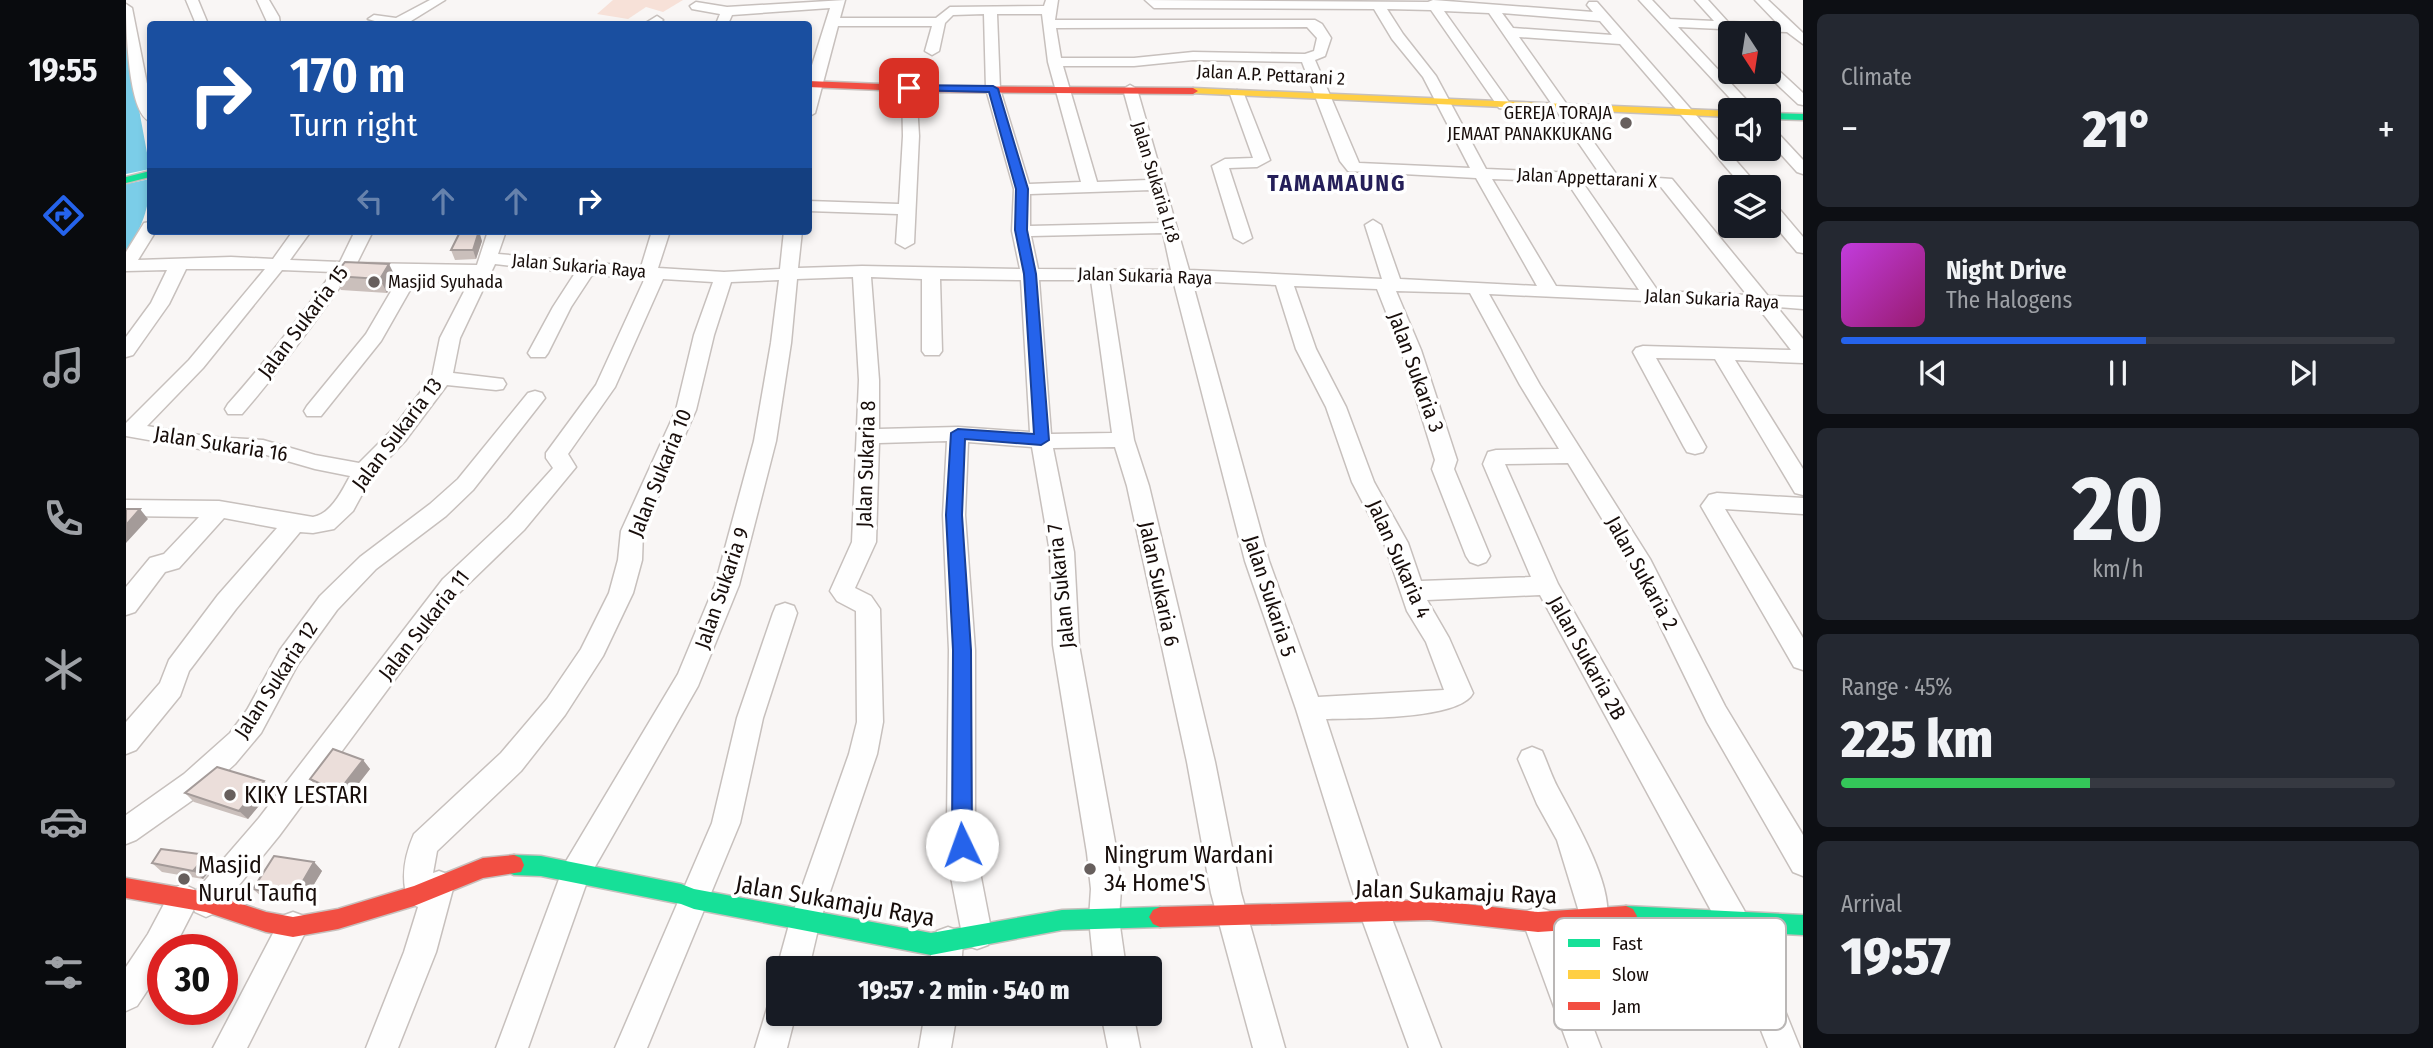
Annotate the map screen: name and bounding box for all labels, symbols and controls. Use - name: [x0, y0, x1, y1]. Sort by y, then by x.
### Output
- north arrow: [1718, 21, 1782, 84]
- map controls: [1718, 21, 1781, 238]
- text: 170 m: [290, 46, 406, 105]
- icon: right: [175, 49, 266, 140]
- text: 19:55: [29, 51, 97, 89]
- pin: [879, 58, 939, 118]
- street label: Jalan A.P. Pettarani 2: [1196, 60, 1346, 90]
- text: Climate: [1841, 63, 1912, 91]
- icon: arrive: [890, 69, 928, 107]
- button: sound: [1718, 98, 1781, 161]
- text: 21°: [2083, 98, 2153, 161]
- place label: GEREJA TORAJA JEMAAT PANAKKUKANG: [1447, 102, 1613, 145]
- text: Turn right: [290, 106, 417, 144]
- text: −: [1841, 106, 1858, 152]
- text: +: [2378, 106, 2395, 152]
- marker: GEREJA TORAJA JEMAAT PANAKKUKANG: [1618, 115, 1634, 131]
- street label: Jalan Sukaria Lr.8: [1127, 119, 1185, 245]
- street label: Jalan Appettarani X: [1516, 163, 1658, 193]
- district label: TAMAMAUNG: [1267, 169, 1407, 197]
- button: layers: [1718, 175, 1781, 238]
- icon: left: [351, 182, 389, 220]
- icon: ahead: [424, 182, 462, 220]
- icon: ahead: [497, 182, 535, 220]
- icon: right: [570, 182, 608, 220]
- icon: directions: [39, 191, 88, 240]
- street label: Jalan Sukaria Raya: [511, 249, 647, 283]
- text: Night Drive: [1946, 255, 2066, 286]
- street label: Jalan Sukaria 15: [252, 261, 354, 383]
- street label: Jalan Sukaria Raya: [1077, 263, 1213, 289]
- place label: Masjid Syuhada: [388, 271, 503, 293]
- marker: Masjid Syuhada: [366, 274, 382, 290]
- street label: Jalan Sukaria Raya: [1644, 284, 1780, 314]
- text: The Halogens: [1946, 286, 2072, 314]
- street label: Jalan Sukaria 3: [1382, 308, 1450, 436]
- icon: music: [39, 343, 88, 392]
- icon: previous: [1914, 354, 1952, 392]
- icon: pause: [2099, 354, 2137, 392]
- icon: next: [2284, 354, 2322, 392]
- street label: Jalan Sukaria 13: [346, 373, 448, 495]
- street label: Jalan Sukaria 8: [851, 400, 881, 528]
- street label: Jalan Sukaria 10: [623, 405, 697, 541]
- street label: Jalan Sukaria 16: [152, 421, 290, 467]
- text: 20: [2072, 455, 2164, 564]
- icon: phone: [39, 494, 88, 543]
- street label: Jalan Sukaria 4: [1361, 496, 1437, 622]
- street label: Jalan Sukaria 2: [1600, 512, 1684, 634]
- street label: Jalan Sukaria 6: [1133, 519, 1185, 649]
- street label: Jalan Sukaria 7: [1042, 522, 1080, 650]
- street label: Jalan Sukaria 9: [689, 524, 755, 652]
- street label: Jalan Sukaria 5: [1238, 532, 1302, 660]
- text: km/h: [2092, 555, 2144, 583]
- street label: Jalan Sukaria 11: [373, 565, 475, 685]
- street label: Jalan Sukaria 2B: [1542, 592, 1632, 724]
- street label: Jalan Sukaria 12: [229, 617, 323, 743]
- icon: climate: [39, 645, 88, 694]
- text: Range · 45%: [1841, 673, 1952, 701]
- text: 225 km: [1841, 708, 1993, 771]
- place label: KIKY LESTARI: [244, 781, 368, 809]
- marker: KIKY LESTARI: [222, 787, 238, 803]
- icon: car: [39, 797, 88, 846]
- position arrow: [925, 808, 999, 882]
- place label: Ningrum Wardani 34 Home'S: [1104, 841, 1274, 897]
- place label: Masjid Nurul Taufiq: [198, 851, 318, 907]
- marker: Ningrum Wardani 34 Home'S: [1082, 861, 1098, 877]
- street label: Jalan Sukamaju Raya: [733, 870, 937, 932]
- marker: Masjid Nurul Taufiq: [176, 871, 192, 887]
- street label: Jalan Sukamaju Raya: [1355, 874, 1557, 910]
- text: Arrival: [1841, 890, 1902, 918]
- legend: [1554, 918, 1786, 1030]
- text: 19:57: [1841, 925, 1951, 988]
- text: Fast: [1612, 932, 1643, 955]
- speed limit sign: 30: [147, 934, 238, 1025]
- icon: filters: [39, 948, 88, 997]
- text: Slow: [1612, 963, 1649, 986]
- text: 19:57 · 2 min · 540 m: [858, 975, 1070, 1006]
- text: Jam: [1612, 995, 1641, 1018]

